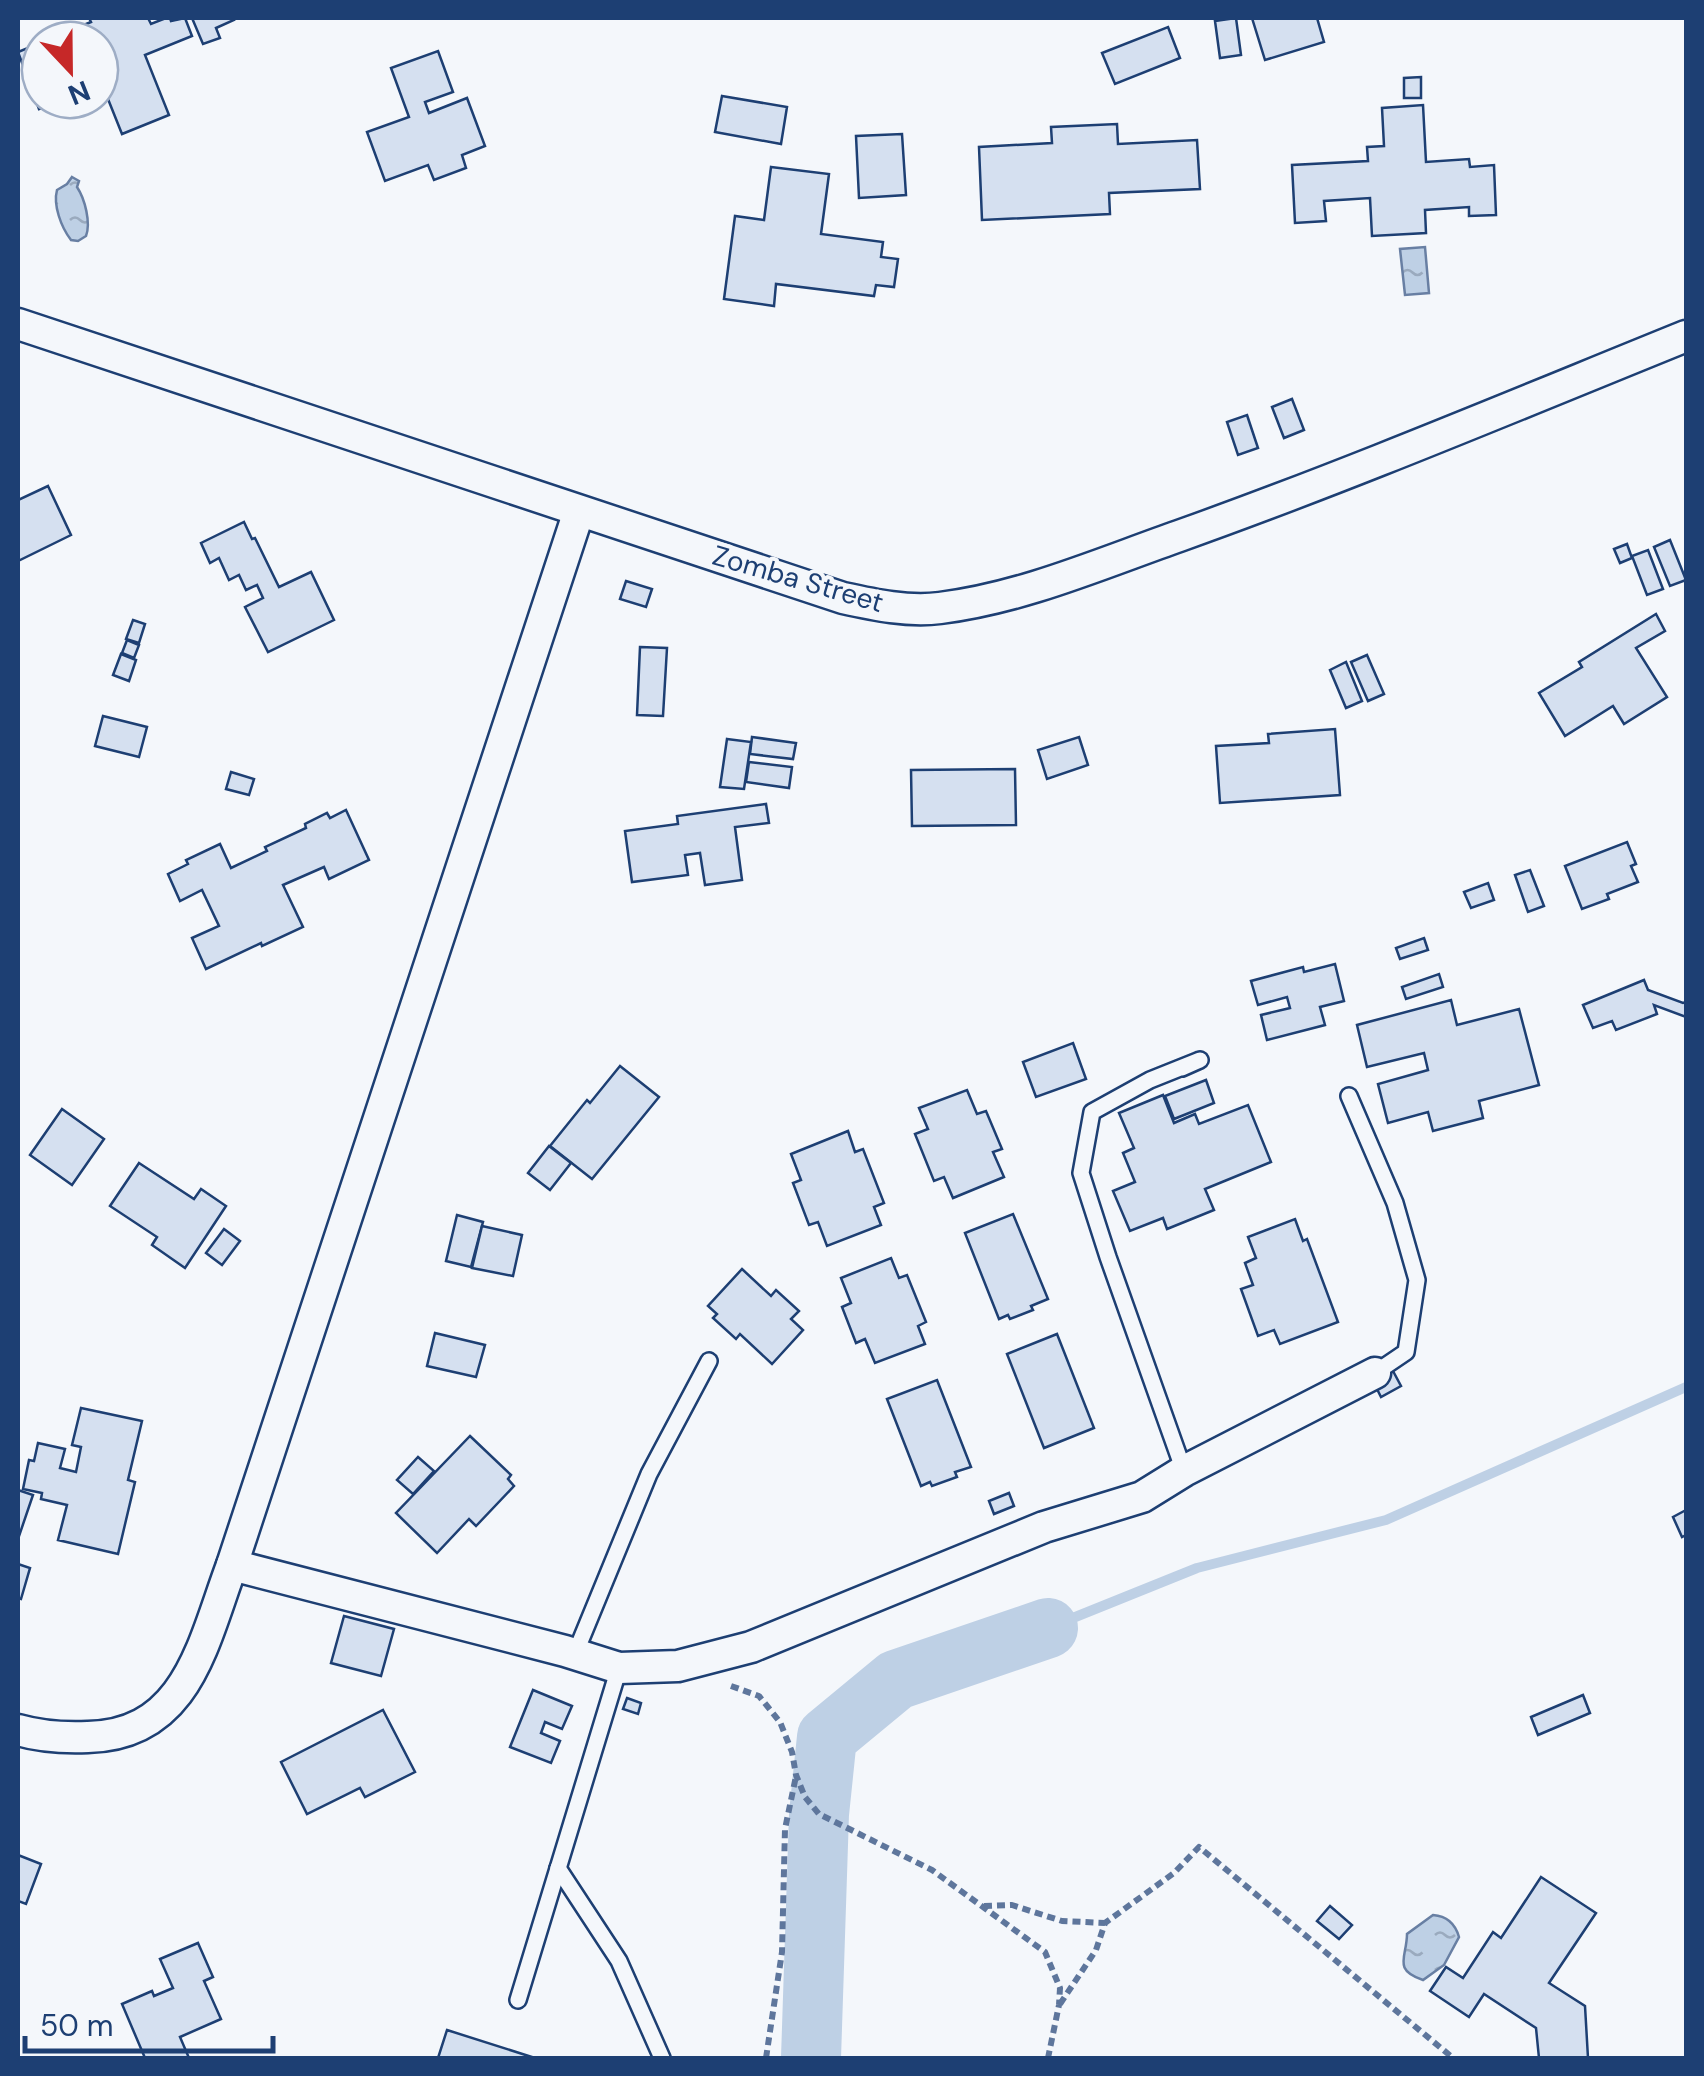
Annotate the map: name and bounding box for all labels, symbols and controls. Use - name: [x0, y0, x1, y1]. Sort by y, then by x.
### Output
- north arrow: [20, 20, 120, 120]
- text: N: [63, 72, 96, 114]
- street label: Zomba Street: [708, 537, 888, 621]
- scale bar: [25, 1991, 272, 2053]
- text: 50 m: [40, 2006, 114, 2045]

